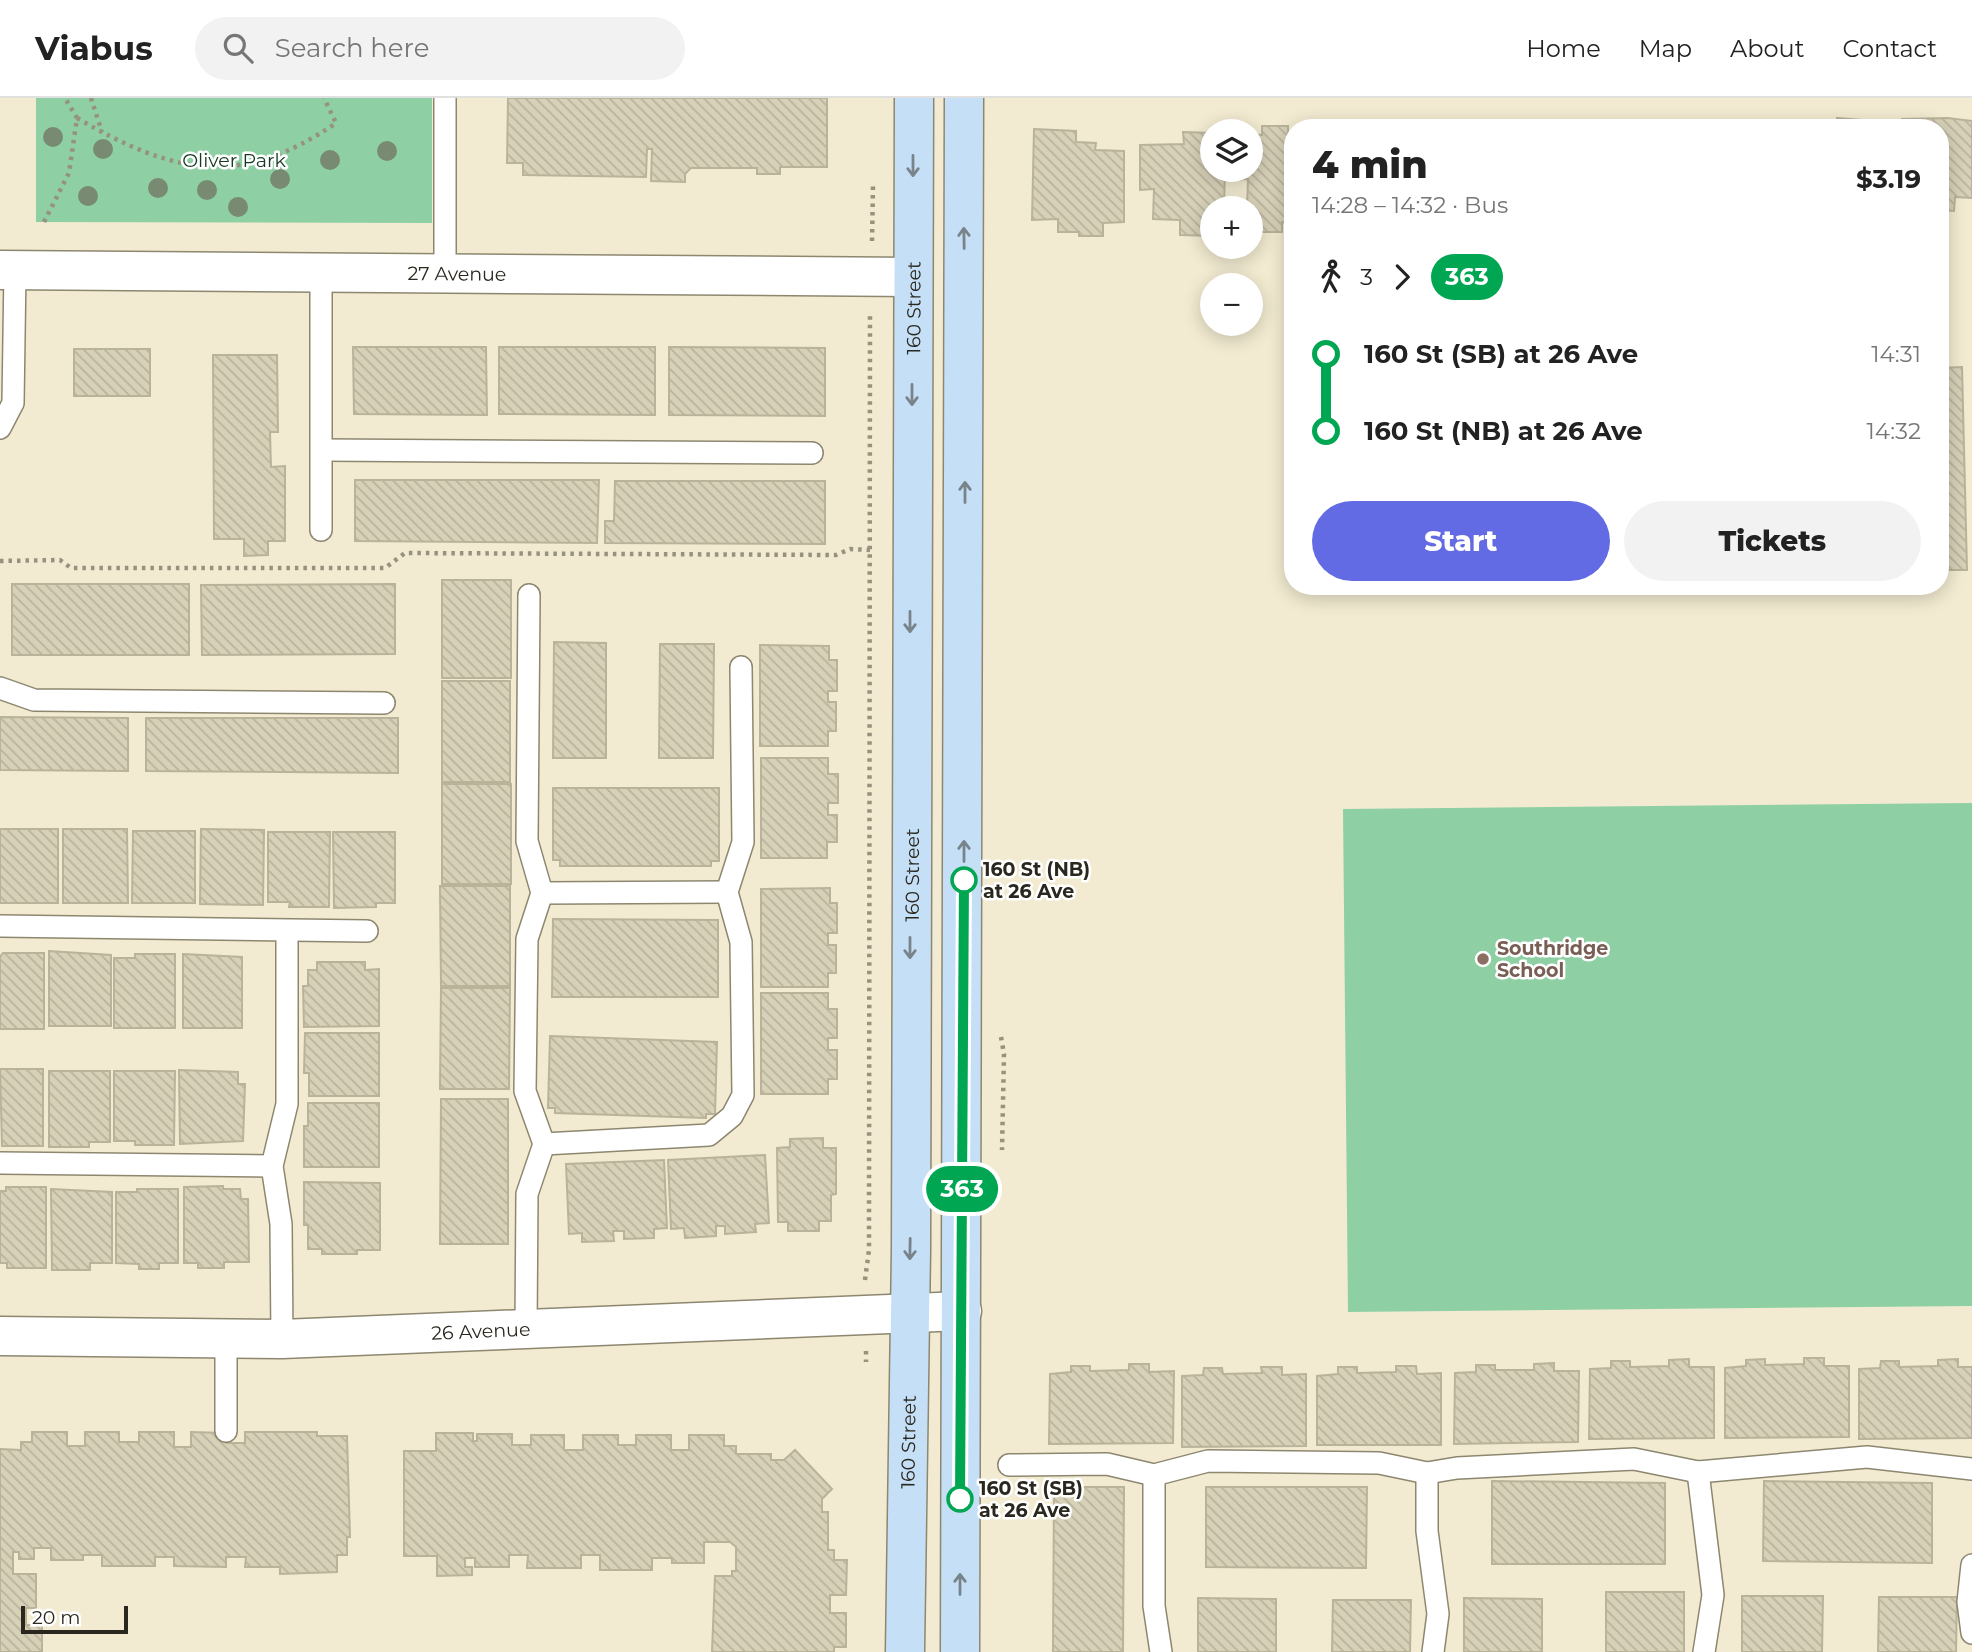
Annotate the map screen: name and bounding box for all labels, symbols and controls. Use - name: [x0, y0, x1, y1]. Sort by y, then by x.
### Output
- search box: [195, 17, 685, 80]
- text: Viabus: [35, 28, 153, 68]
- icon: search: [219, 29, 257, 67]
- text: Search here: [275, 32, 429, 64]
- text: Home: [1526, 34, 1601, 63]
- text: Map: [1639, 34, 1692, 63]
- text: About: [1730, 34, 1804, 63]
- text: Contact: [1842, 34, 1937, 63]
- map controls: [1200, 119, 1263, 336]
- button: layers: [1200, 119, 1263, 182]
- text: 4 min: [1312, 141, 1428, 188]
- park label: Oliver Park: [182, 149, 286, 172]
- one-way arrow: [906, 154, 920, 177]
- text: $3.19: [1856, 163, 1921, 195]
- text: 14:28 – 14:32 · Bus: [1312, 191, 1508, 219]
- button: +: [1200, 196, 1263, 259]
- one-way arrow: [957, 226, 971, 249]
- icon: walk: [1312, 258, 1350, 296]
- icon: forward: [1383, 258, 1421, 296]
- street label: 160 Street: [902, 261, 926, 355]
- street label: 27 Avenue: [408, 262, 506, 286]
- text: 363: [1445, 262, 1489, 291]
- text: 3: [1360, 263, 1373, 291]
- button: −: [1200, 273, 1263, 336]
- text: 160 St (SB) at 26 Ave: [1364, 338, 1638, 370]
- text: 14:31: [1871, 340, 1921, 368]
- one-way arrow: [905, 383, 918, 406]
- text: 160 St (NB) at 26 Ave: [1364, 415, 1643, 447]
- text: 14:32: [1867, 417, 1921, 445]
- one-way arrow: [958, 481, 972, 504]
- button: Start: [1312, 501, 1610, 581]
- button: Tickets: [1624, 501, 1921, 581]
- one-way arrow: [903, 610, 917, 633]
- street label: 160 Street: [901, 828, 924, 922]
- one-way arrow: [957, 840, 971, 863]
- place label: 160 St (NB) at 26 Ave: [983, 858, 1090, 903]
- marker: 160 St (NB) at 26 Ave: [951, 867, 977, 893]
- one-way arrow: [903, 936, 917, 959]
- place label: Southridge School: [1497, 937, 1608, 982]
- marker: Southridge School: [1475, 951, 1491, 967]
- line badge: 363: [922, 1166, 1002, 1212]
- text: 363: [940, 1174, 984, 1203]
- one-way arrow: [904, 1237, 917, 1260]
- street label: 26 Avenue: [431, 1318, 531, 1345]
- street label: 160 Street: [896, 1395, 921, 1489]
- place label: 160 St (SB) at 26 Ave: [979, 1477, 1083, 1522]
- marker: 160 St (SB) at 26 Ave: [947, 1486, 973, 1512]
- one-way arrow: [953, 1573, 967, 1596]
- scale bar: [21, 1603, 128, 1635]
- text: 20 m: [32, 1606, 80, 1629]

